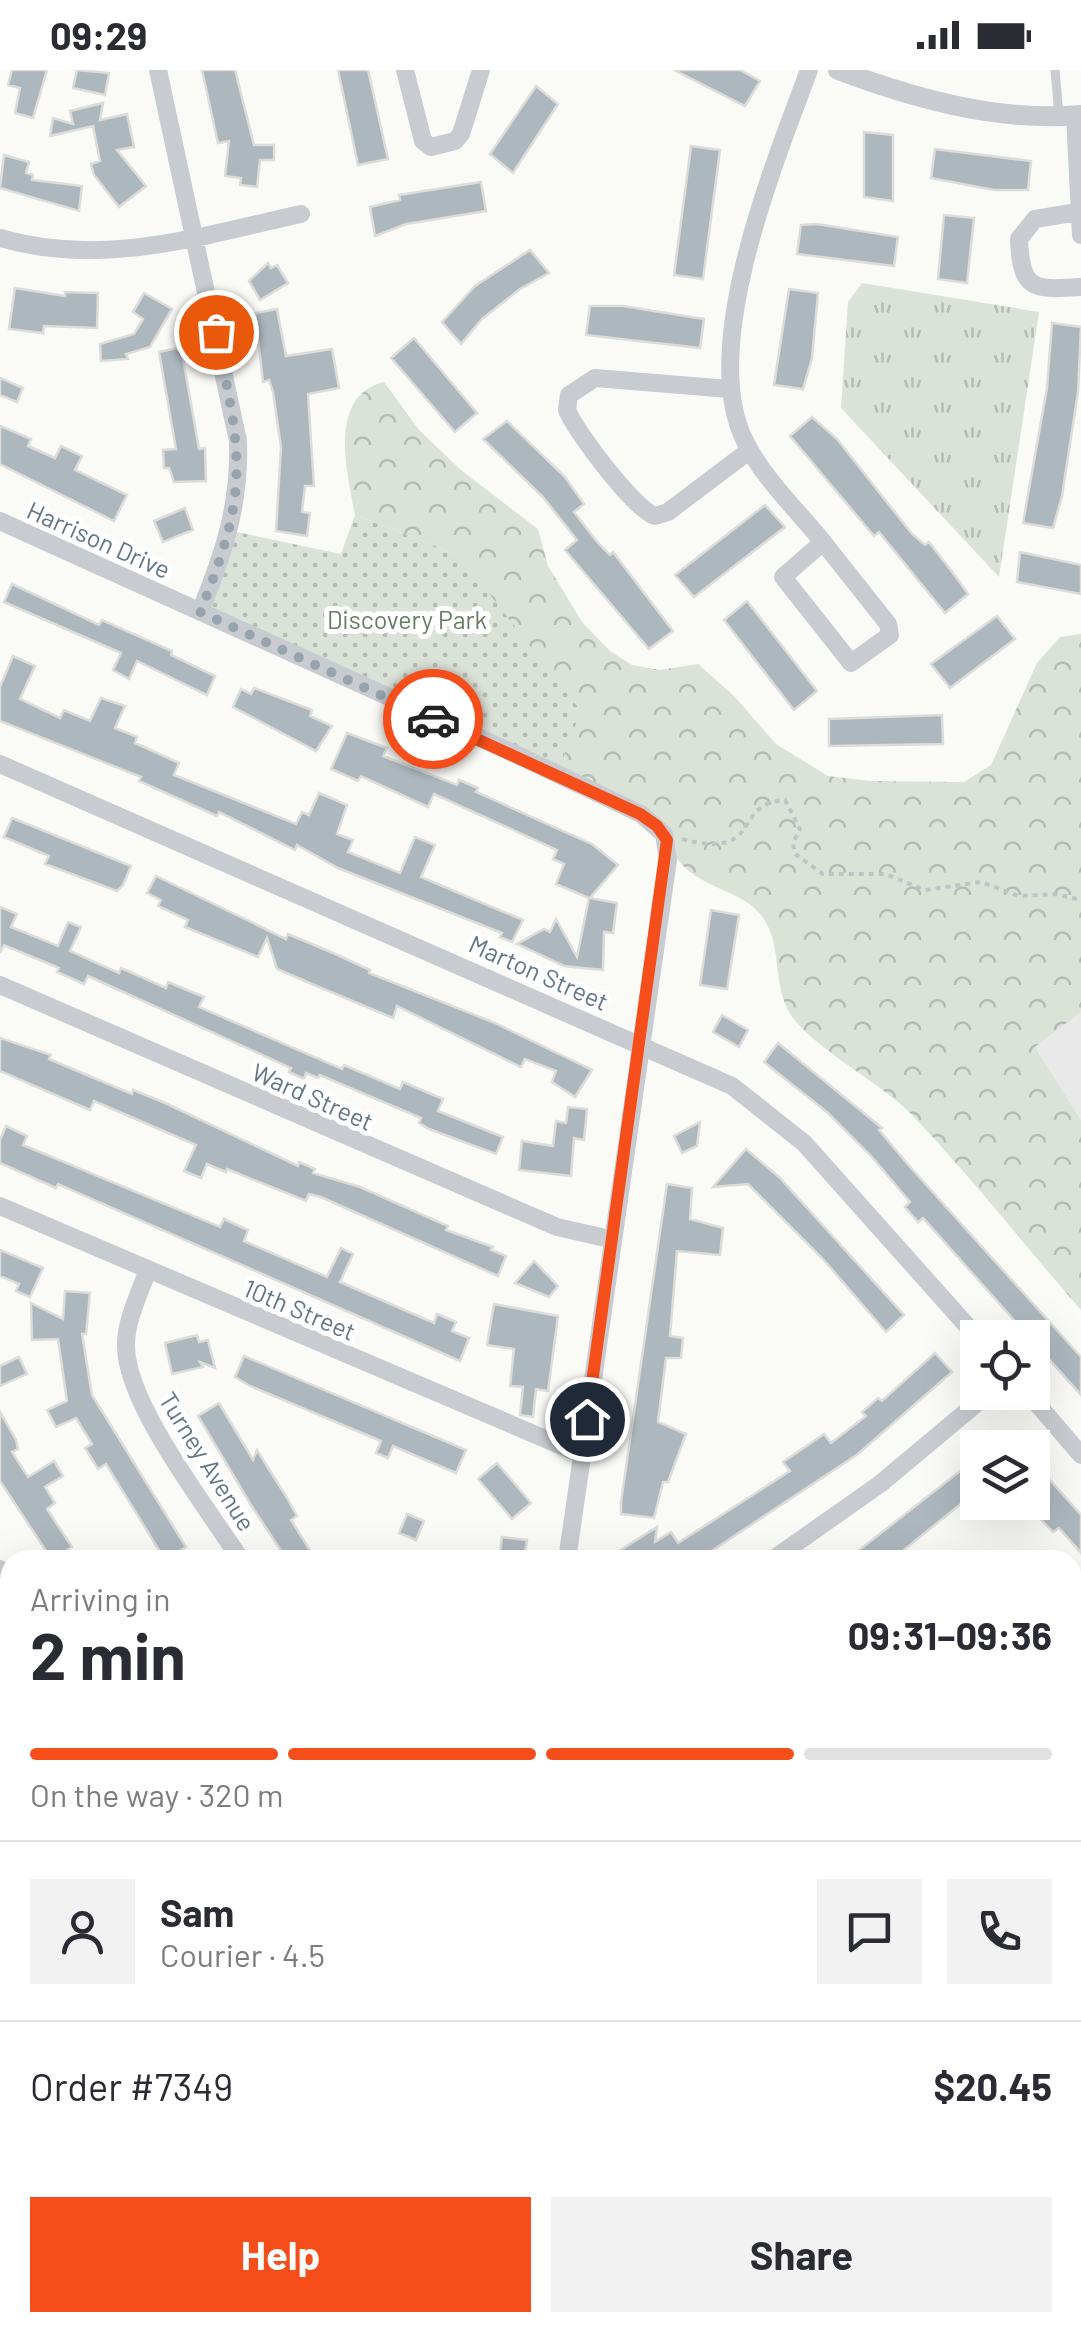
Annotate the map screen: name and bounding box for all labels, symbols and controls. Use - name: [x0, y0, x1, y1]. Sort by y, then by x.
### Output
- text: 09:29: [50, 12, 147, 58]
- pin: [174, 290, 259, 375]
- icon: bag: [189, 305, 244, 360]
- street label: Harrison Drive: [23, 494, 175, 584]
- park label: Discovery Park: [327, 604, 487, 634]
- courier: [383, 669, 483, 769]
- icon: car: [406, 692, 461, 747]
- street label: Marton Street: [465, 928, 613, 1016]
- street label: Ward Street: [248, 1056, 378, 1136]
- street label: 10th Street: [240, 1272, 360, 1346]
- map controls: [960, 1320, 1050, 1520]
- button: locate: [960, 1320, 1050, 1410]
- pin: [545, 1377, 630, 1462]
- street label: Turney Avenue: [153, 1386, 263, 1536]
- icon: home: [560, 1392, 615, 1447]
- button: layers: [960, 1430, 1050, 1520]
- text: Arriving in: [30, 1579, 170, 1617]
- text: 09:31–09:36: [848, 1612, 1052, 1658]
- text: 2 min: [30, 1615, 186, 1693]
- text: On the way · 320 m: [30, 1775, 283, 1813]
- button: person: [30, 1879, 135, 1984]
- button: chat: [817, 1879, 922, 1984]
- button: phone: [947, 1879, 1052, 1984]
- text: Sam: [160, 1889, 234, 1935]
- text: Courier · 4.5: [160, 1935, 325, 1973]
- text: Order #7349: [30, 2063, 233, 2109]
- text: $20.45: [934, 2063, 1052, 2109]
- button: Help: [30, 2197, 531, 2312]
- button: Share: [551, 2197, 1052, 2312]

